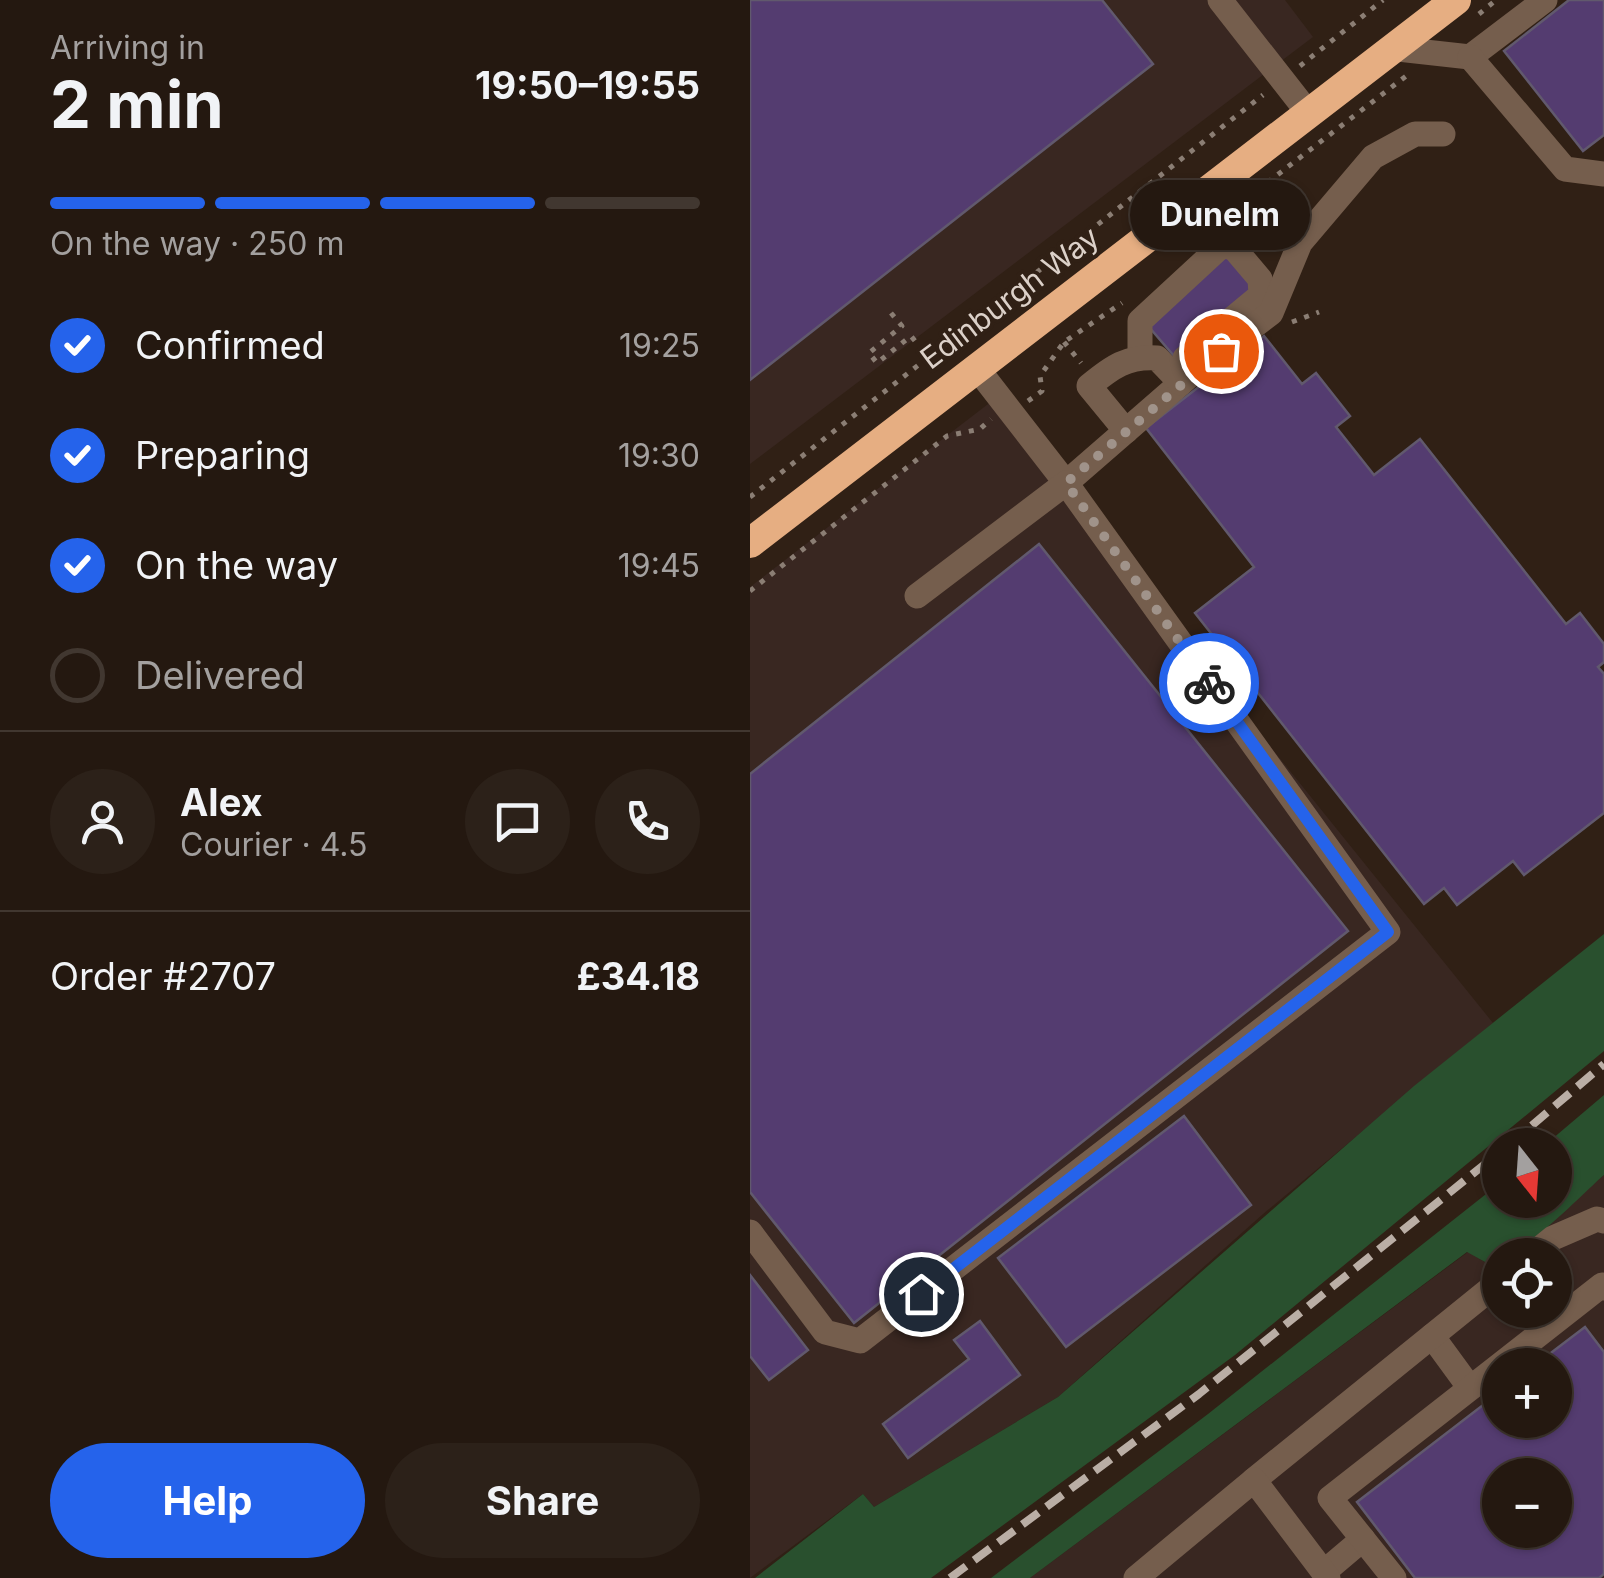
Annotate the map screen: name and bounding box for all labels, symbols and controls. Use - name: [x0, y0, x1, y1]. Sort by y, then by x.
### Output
- text: Arriving in: [50, 28, 205, 67]
- text: 19:50–19:55: [475, 62, 700, 108]
- text: 2 min: [50, 65, 224, 144]
- callout: Dunelm: [1131, 181, 1311, 251]
- text: Dunelm: [1160, 195, 1280, 234]
- street label: Edinburgh Way: [913, 218, 1106, 376]
- text: On the way · 250 m: [50, 224, 345, 263]
- pin: [1179, 309, 1264, 394]
- icon: check: [50, 318, 105, 373]
- text: Confirmed: [135, 322, 325, 368]
- icon: bag: [1194, 324, 1249, 379]
- text: 19:25: [619, 326, 700, 365]
- icon: check: [50, 428, 105, 483]
- text: Preparing: [135, 432, 310, 478]
- text: 19:30: [618, 436, 700, 475]
- icon: check: [50, 538, 105, 593]
- text: On the way: [135, 542, 338, 588]
- text: 19:45: [618, 546, 700, 585]
- courier: [1159, 633, 1259, 733]
- text: Delivered: [135, 652, 305, 698]
- icon: bike: [1182, 656, 1237, 711]
- button: person: [50, 769, 155, 874]
- button: chat: [465, 769, 570, 874]
- button: phone: [595, 769, 700, 874]
- text: Alex: [180, 779, 263, 825]
- text: Courier · 4.5: [180, 825, 368, 864]
- text: Order #2707: [50, 953, 276, 999]
- text: £34.18: [576, 953, 700, 999]
- north arrow: [1482, 1128, 1572, 1218]
- map controls: [1482, 1128, 1572, 1548]
- button: locate: [1482, 1238, 1572, 1328]
- pin: [879, 1252, 964, 1337]
- icon: home: [894, 1267, 949, 1322]
- button: +: [1482, 1348, 1572, 1438]
- button: Help: [50, 1443, 365, 1558]
- button: Share: [385, 1443, 700, 1558]
- button: −: [1482, 1458, 1572, 1548]

